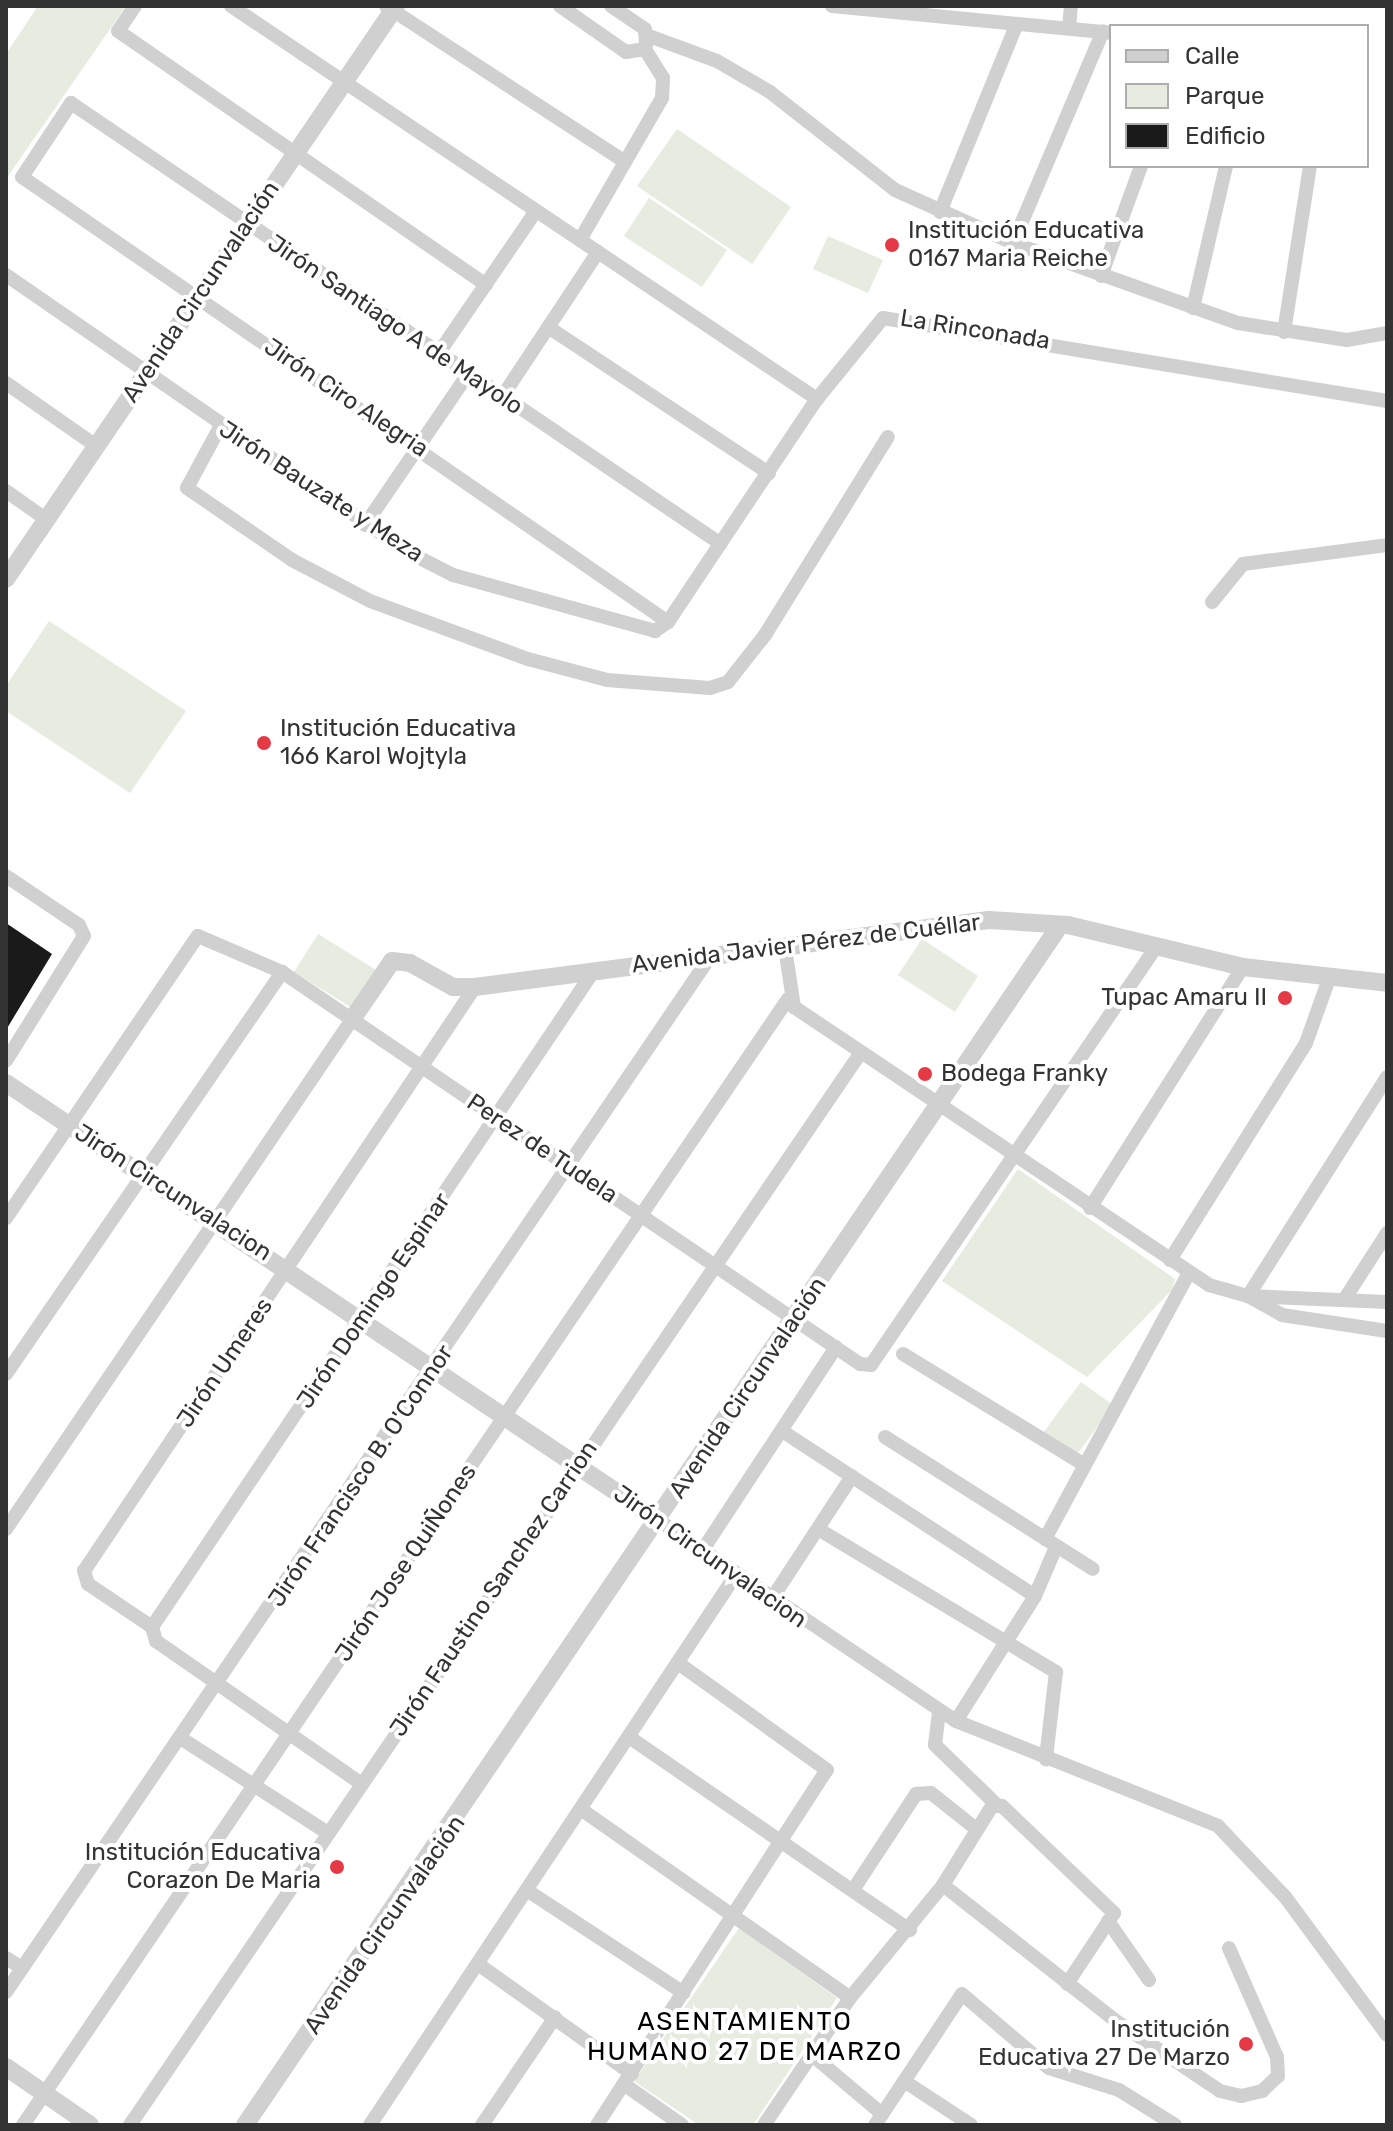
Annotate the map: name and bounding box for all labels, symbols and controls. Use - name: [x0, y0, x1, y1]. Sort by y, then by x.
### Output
- legend: [1109, 24, 1369, 168]
- text: Calle: [1185, 42, 1239, 70]
- text: Parque: [1185, 82, 1264, 110]
- text: Edificio: [1185, 122, 1266, 150]
- street label: Avenida Circunvalación: [116, 176, 286, 408]
- place label: Institución Educativa 0167 Maria Reiche: [908, 217, 1144, 273]
- street label: Jirón Santiago A de Mayolo: [261, 228, 529, 422]
- marker: Institución Educativa 0167 Maria Reiche: [883, 236, 901, 254]
- street label: La Rinconada: [898, 304, 1052, 356]
- street label: Jirón Ciro Alegria: [258, 332, 434, 464]
- street label: Jirón Bauzate y Meza: [213, 415, 429, 569]
- place label: Institución Educativa 166 Karol Wojtyla: [280, 715, 516, 771]
- marker: Institución Educativa 166 Karol Wojtyla: [255, 734, 273, 752]
- street label: Avenida Javier Pérez de Cuéllar: [630, 908, 982, 980]
- place label: Tupac Amaru II: [1101, 984, 1267, 1012]
- marker: Tupac Amaru II: [1274, 987, 1296, 1009]
- place label: Bodega Franky: [941, 1060, 1108, 1088]
- marker: Bodega Franky: [916, 1065, 934, 1083]
- street label: Perez de Tudela: [461, 1088, 623, 1210]
- street label: Jirón Circunvalacion: [69, 1119, 277, 1267]
- street label: Jirón Domingo Espinar: [291, 1188, 457, 1414]
- street label: Avenida Circunvalación: [663, 1272, 833, 1504]
- street label: Jirón Umeres: [171, 1293, 279, 1433]
- street label: Jirón Francisco B. O'Connor: [262, 1340, 460, 1612]
- street label: Jirón Faustino Sanchez Carrion: [384, 1436, 604, 1742]
- street label: Jirón Jose QuiÑones: [329, 1459, 483, 1667]
- street label: Jirón Circunvalacion: [608, 1479, 812, 1635]
- street label: Avenida Circunvalación: [299, 1810, 471, 2040]
- place label: Institución Educativa Corazon De Maria: [85, 1839, 321, 1895]
- marker: Institución Educativa Corazon De Maria: [328, 1858, 346, 1876]
- district label: ASENTAMIENTO HUMANO 27 DE MARZO: [587, 2006, 903, 2068]
- place label: Institución Educativa 27 De Marzo: [978, 2016, 1230, 2072]
- marker: Institución Educativa 27 De Marzo: [1237, 2035, 1255, 2053]

